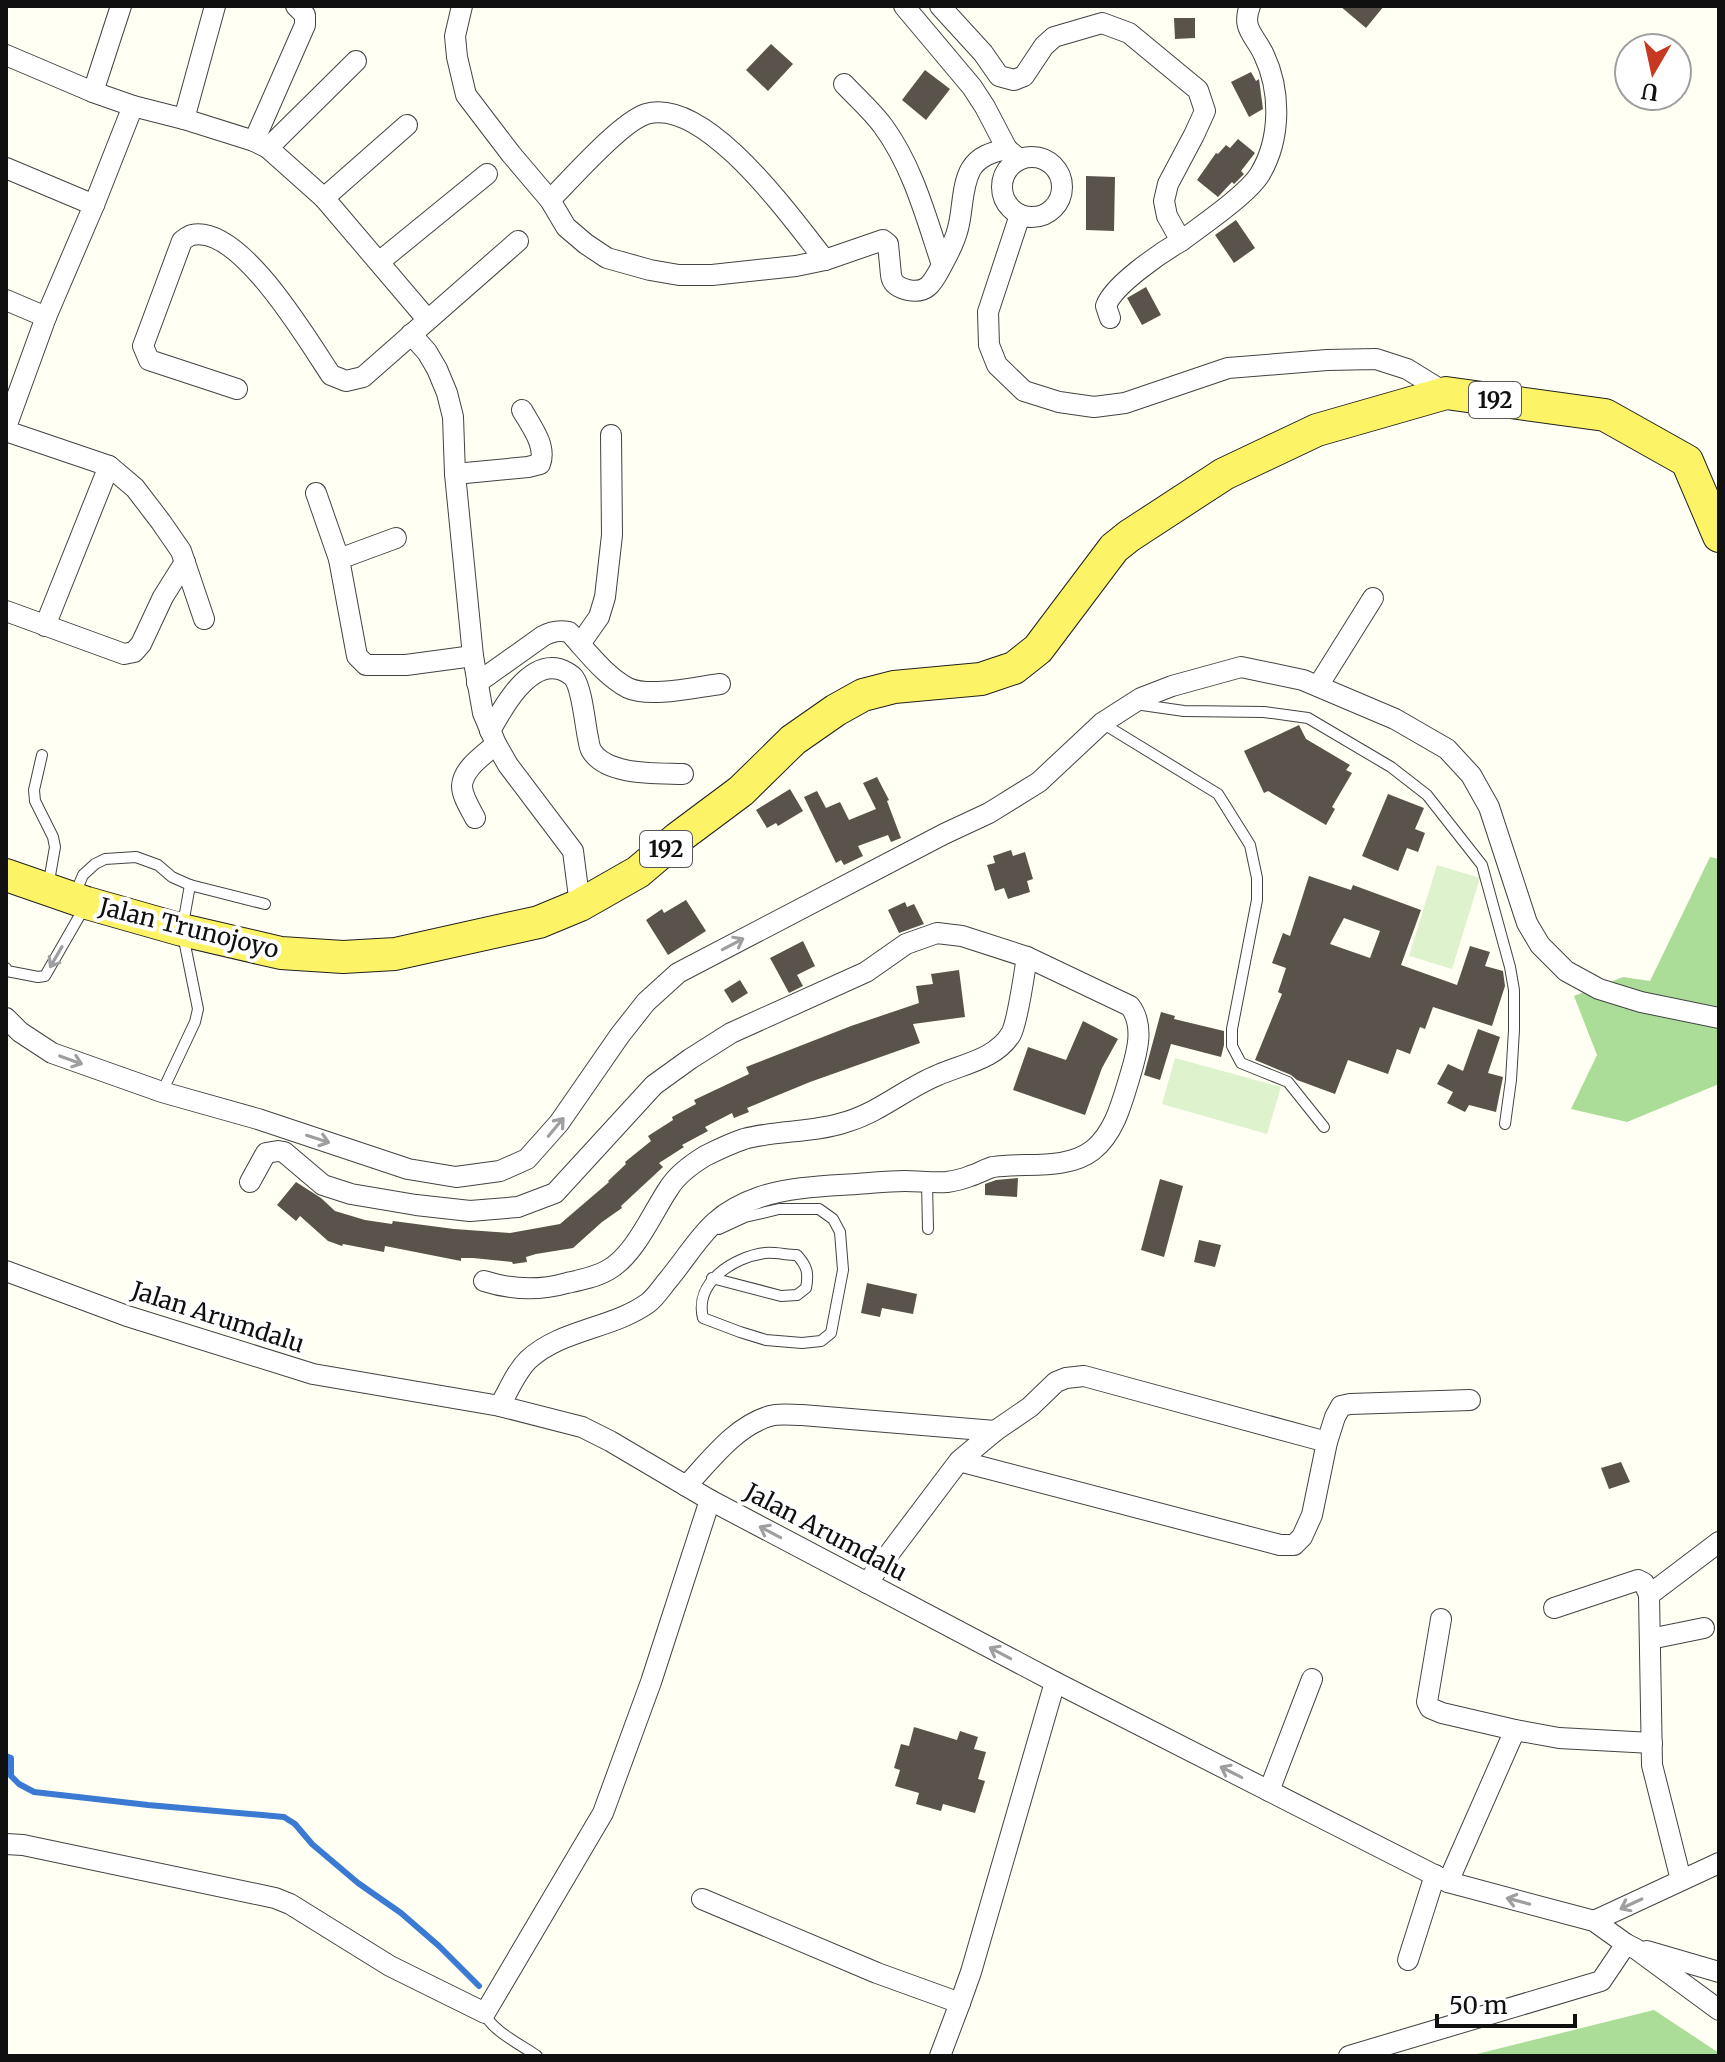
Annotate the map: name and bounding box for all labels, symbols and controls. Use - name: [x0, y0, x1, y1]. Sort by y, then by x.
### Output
- north arrow: [1613, 32, 1693, 112]
- text: U: [1639, 77, 1660, 107]
- road number: 192: [1469, 382, 1521, 418]
- road number: 192: [640, 831, 692, 867]
- street label: Jalan Trunojoyo: [95, 890, 282, 965]
- one-way arrow: [721, 935, 745, 951]
- one-way arrow: [48, 945, 64, 968]
- one-way arrow: [58, 1053, 83, 1068]
- one-way arrow: [547, 1117, 565, 1137]
- one-way arrow: [306, 1133, 331, 1148]
- street label: Jalan Arumdalu: [127, 1274, 308, 1360]
- street label: Jalan Arumdalu: [739, 1476, 913, 1588]
- one-way arrow: [759, 1523, 782, 1539]
- one-way arrow: [988, 1645, 1012, 1661]
- one-way arrow: [1220, 1763, 1244, 1779]
- one-way arrow: [1506, 1892, 1532, 1907]
- one-way arrow: [1619, 1897, 1643, 1912]
- scale bar: [1437, 1978, 1575, 2028]
- text: 50 m: [1449, 1990, 1508, 2021]

